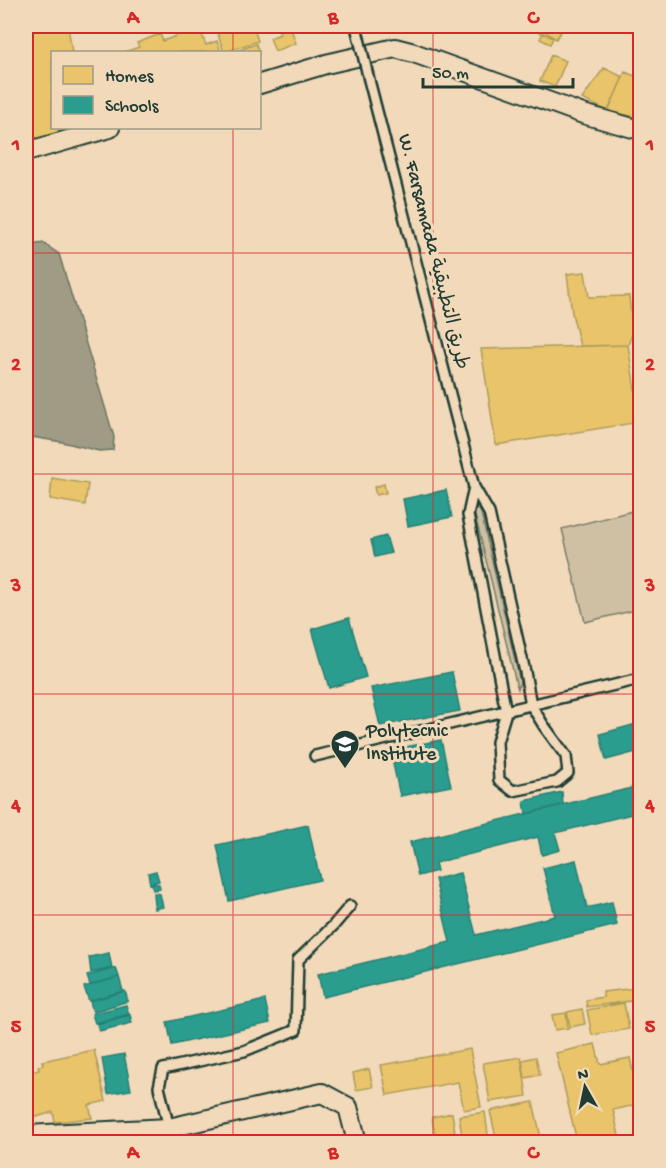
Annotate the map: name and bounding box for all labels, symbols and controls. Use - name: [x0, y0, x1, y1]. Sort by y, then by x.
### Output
- text: A: [126, 8, 141, 31]
- text: B: [327, 8, 339, 31]
- text: C: [527, 8, 541, 31]
- legend: [51, 51, 261, 129]
- scale bar: [423, 51, 573, 89]
- text: 50 m: [432, 64, 469, 85]
- text: Homes: [105, 67, 155, 88]
- text: Schools: [105, 97, 160, 118]
- street label: W. Farsamada طريق التطبيقية: [392, 132, 473, 372]
- text: 1: [11, 135, 20, 158]
- text: 1: [645, 135, 654, 158]
- text: 2: [11, 355, 21, 378]
- text: 2: [645, 355, 655, 378]
- text: 3: [10, 576, 21, 599]
- text: 3: [644, 576, 655, 599]
- place label: Polytecnic Institute: [365, 721, 449, 767]
- school or university icon: Polytecnic Institute: [329, 728, 361, 770]
- text: 4: [10, 796, 21, 819]
- text: 4: [644, 796, 655, 819]
- text: 5: [11, 1017, 22, 1040]
- text: 5: [645, 1017, 656, 1040]
- north arrow: [555, 1057, 615, 1117]
- text: N: [577, 1065, 590, 1086]
- text: A: [126, 1143, 141, 1166]
- text: B: [327, 1143, 339, 1166]
- text: C: [527, 1143, 541, 1166]

